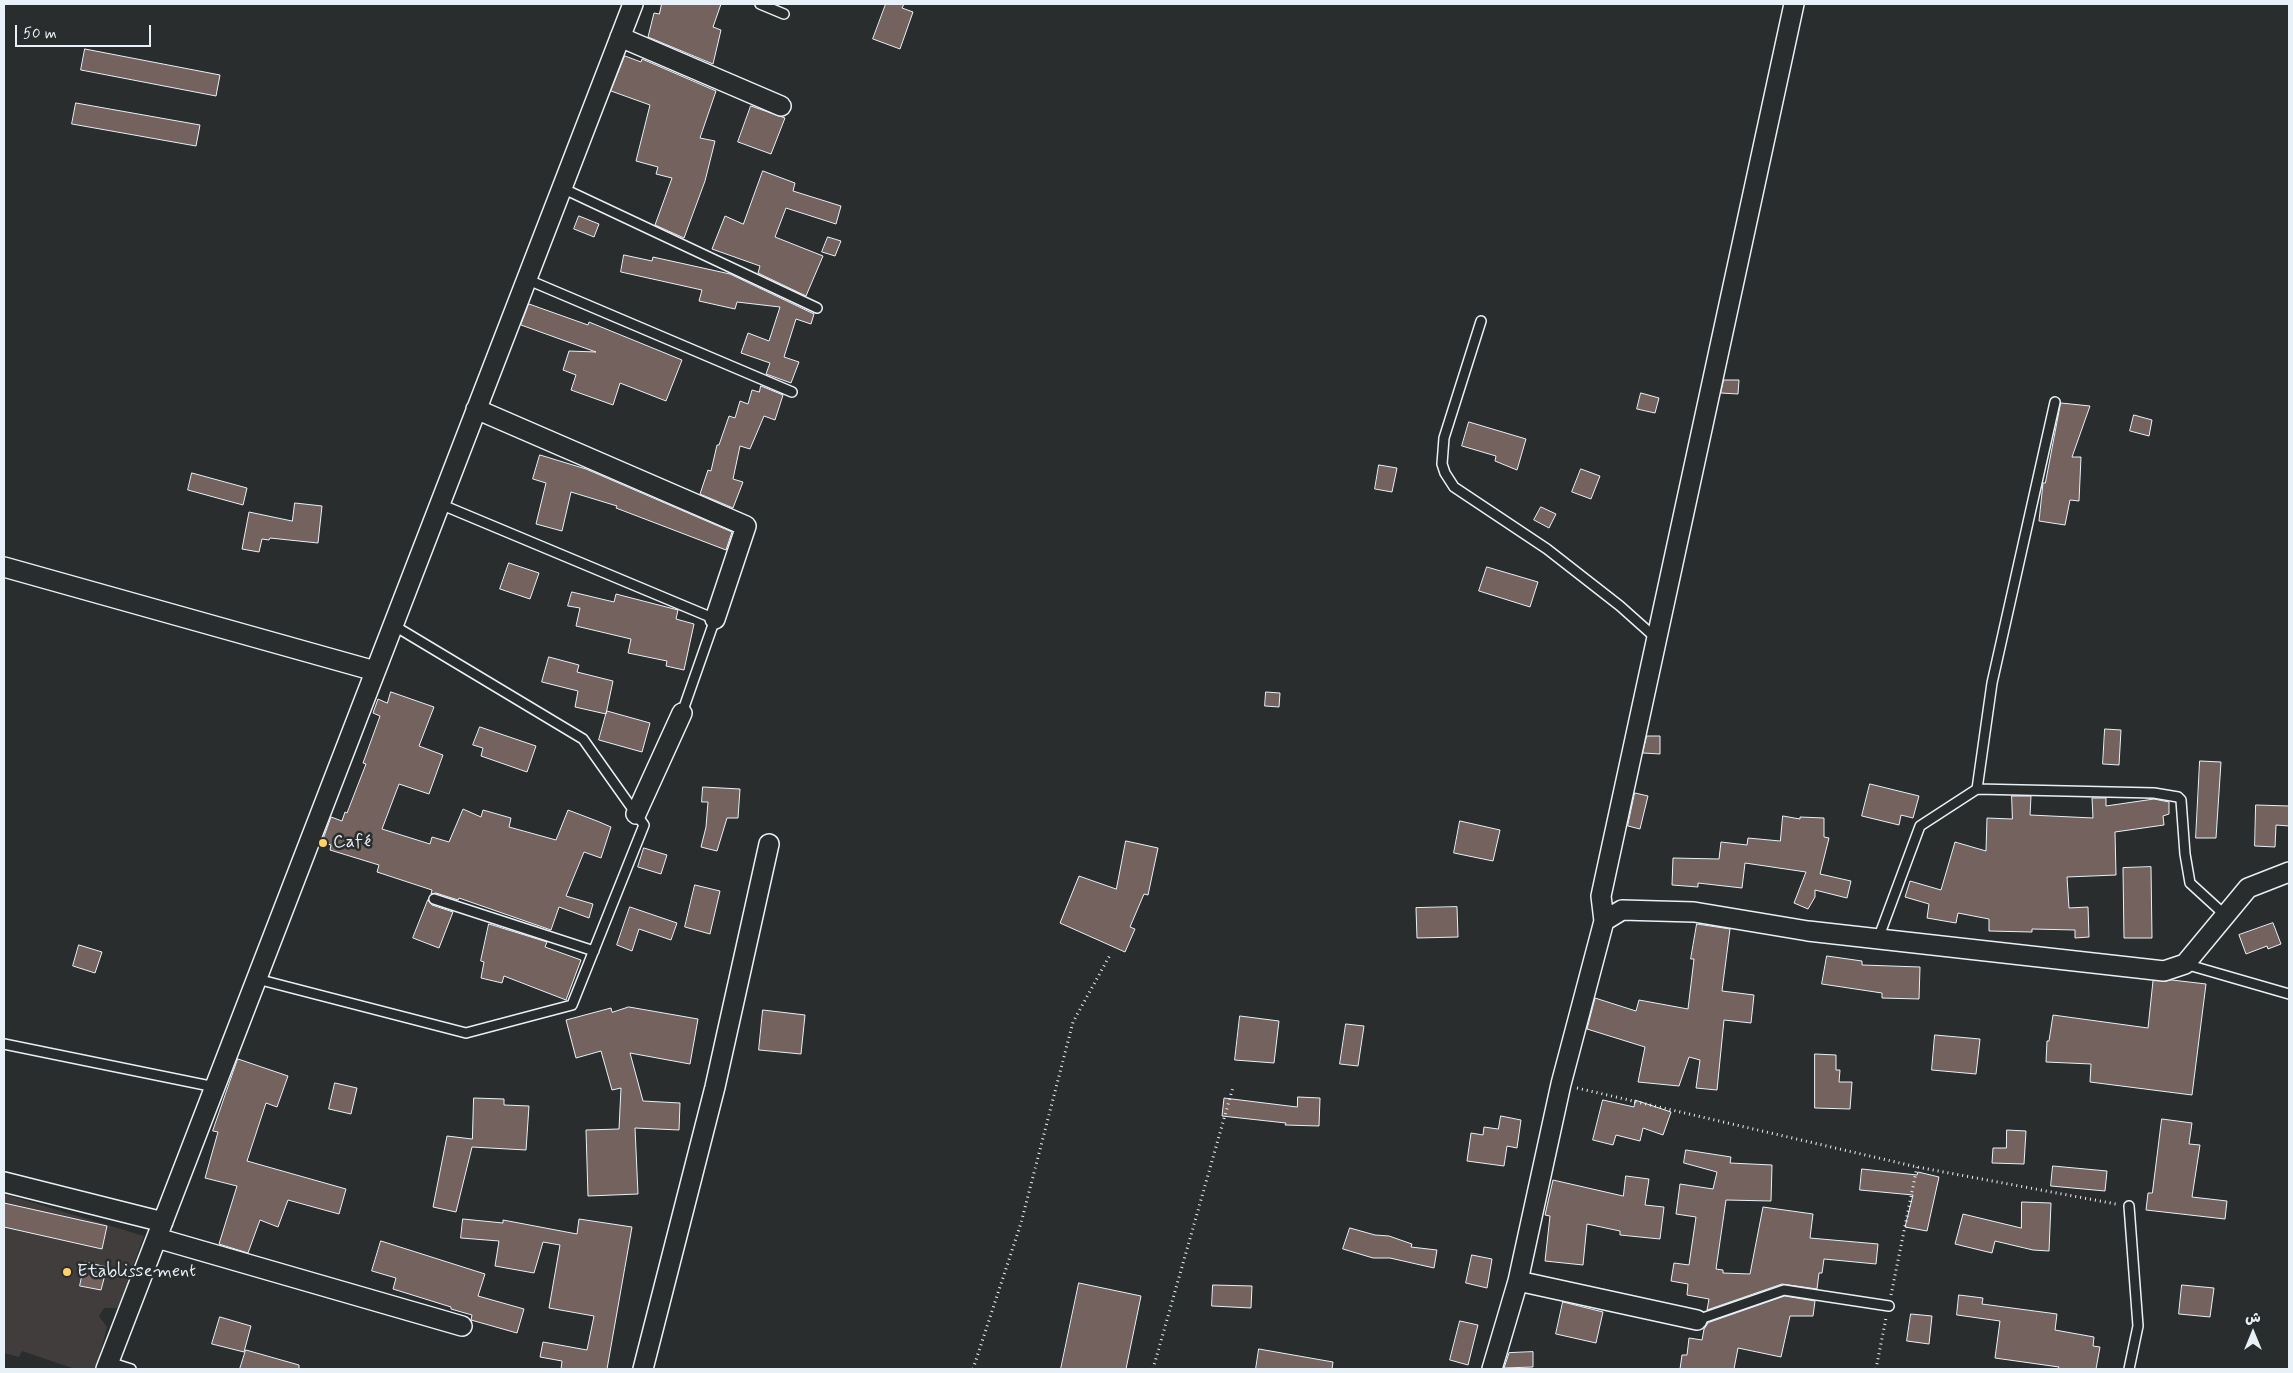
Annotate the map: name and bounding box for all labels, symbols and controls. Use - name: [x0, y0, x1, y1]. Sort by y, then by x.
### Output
- scale bar: [18, 15, 154, 47]
- text: 50 m: [23, 24, 57, 44]
- place label: Café: [333, 832, 371, 854]
- marker: Café: [317, 837, 329, 849]
- place label: Etablissement: [77, 1261, 196, 1283]
- marker: Etablissement: [61, 1266, 73, 1278]
- north arrow: [2228, 1308, 2278, 1358]
- text: ش: [2245, 1309, 2261, 1327]

